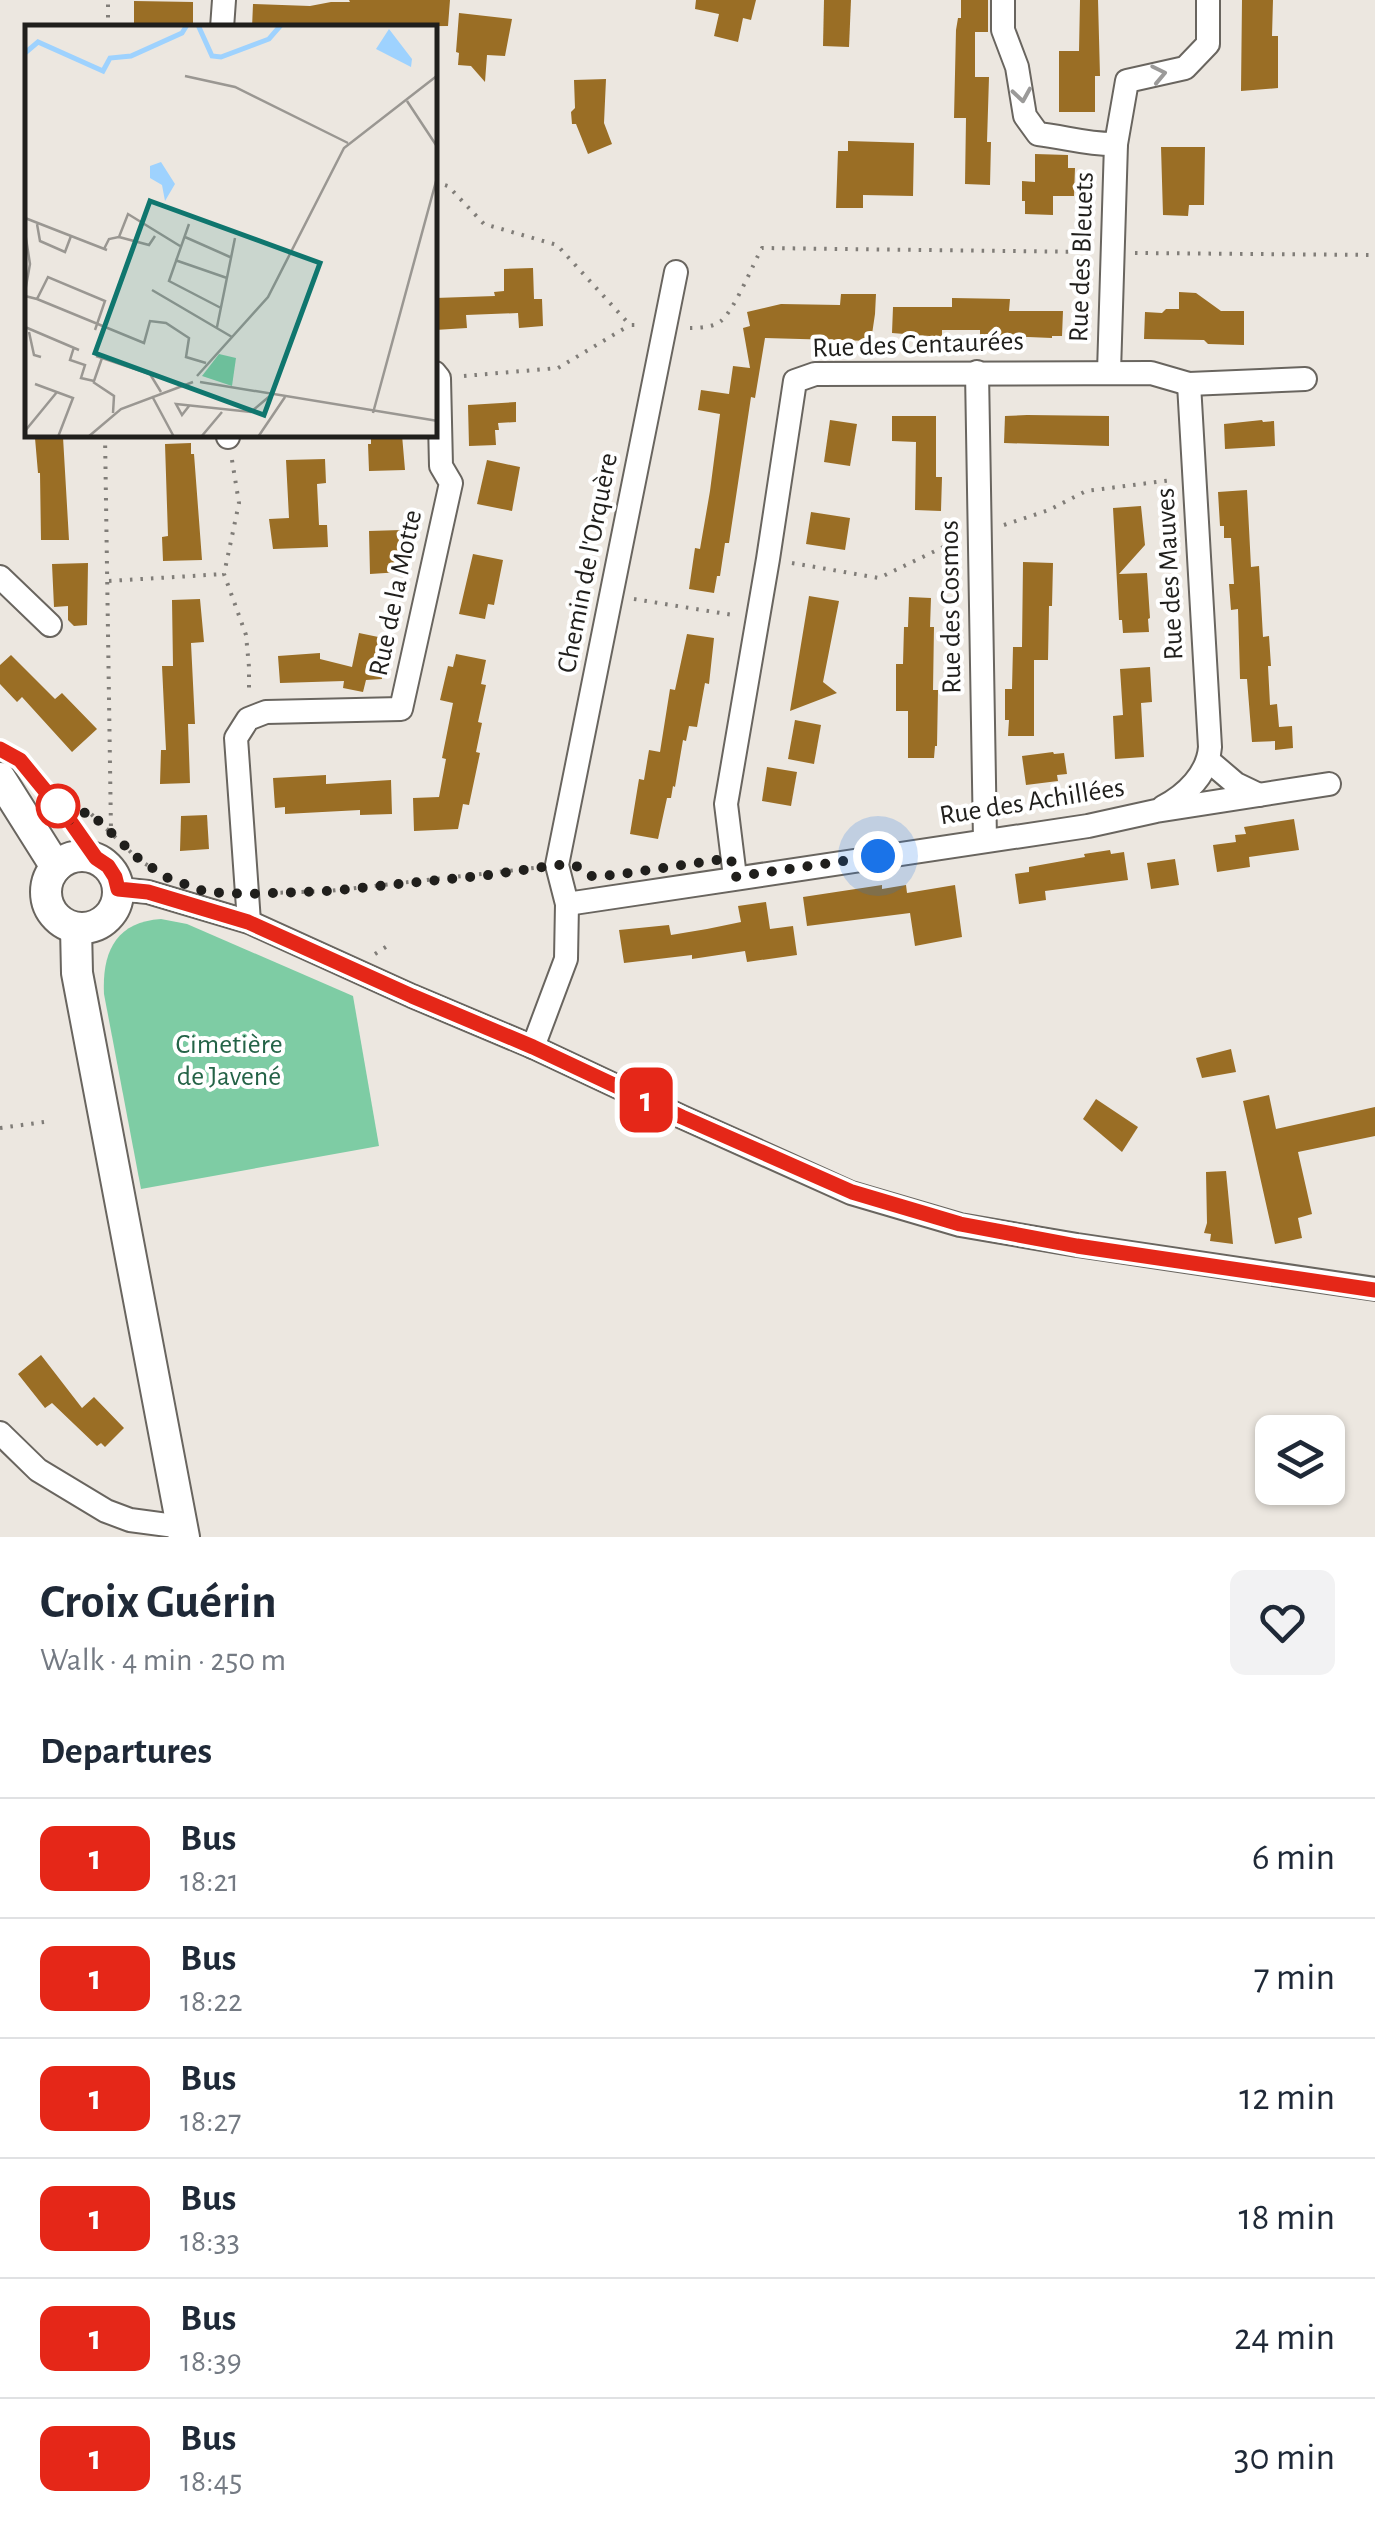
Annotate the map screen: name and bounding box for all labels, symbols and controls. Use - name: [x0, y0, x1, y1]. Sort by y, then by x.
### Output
- inset map: [25, 25, 438, 438]
- one-way arrow: [1151, 64, 1168, 85]
- one-way arrow: [1010, 86, 1031, 103]
- street label: Rue des Bleuets: [1065, 171, 1099, 343]
- street label: Rue des Centaurées: [812, 327, 1024, 363]
- street label: Chemin de l'Orquère: [553, 451, 623, 675]
- street label: Rue des Mauves: [1152, 487, 1188, 661]
- street label: Rue de la Motte: [365, 507, 427, 679]
- street label: Rue des Cosmos: [935, 520, 967, 694]
- street label: Rue des Achillées: [937, 774, 1127, 830]
- unlabelled marker: [37, 785, 79, 827]
- your location: [853, 831, 903, 881]
- park label: Cimetière de Javené: [175, 1031, 283, 1091]
- line badge: 1: [614, 1068, 678, 1132]
- text: 1: [640, 1083, 652, 1118]
- map controls: [1255, 1415, 1345, 1505]
- button: layers: [1255, 1415, 1345, 1505]
- button: heart: [1230, 1570, 1335, 1675]
- text: Croix Guérin: [40, 1579, 277, 1627]
- text: Walk · 4 min · 250 m: [40, 1644, 286, 1676]
- text: Departures: [40, 1733, 212, 1771]
- text: Bus: [180, 1820, 236, 1858]
- text: 6 min: [1252, 1839, 1335, 1877]
- text: 1: [89, 1841, 101, 1876]
- text: 18:21: [180, 1865, 239, 1897]
- text: Bus: [180, 1940, 236, 1978]
- text: 7 min: [1254, 1959, 1335, 1997]
- text: 1: [89, 1961, 101, 1996]
- text: 18:22: [180, 1985, 243, 2017]
- text: Bus: [180, 2060, 236, 2098]
- text: 12 min: [1239, 2079, 1335, 2117]
- text: 1: [89, 2081, 101, 2116]
- text: 18:27: [180, 2105, 241, 2137]
- text: Bus: [180, 2180, 236, 2218]
- text: 18 min: [1238, 2199, 1335, 2237]
- text: 1: [89, 2201, 101, 2236]
- text: 18:33: [180, 2225, 240, 2257]
- text: Bus: [180, 2300, 236, 2338]
- text: 24 min: [1234, 2319, 1335, 2357]
- text: 1: [89, 2321, 101, 2356]
- text: 18:39: [180, 2345, 242, 2377]
- text: Bus: [180, 2420, 236, 2458]
- text: 30 min: [1234, 2439, 1335, 2477]
- text: 1: [89, 2441, 101, 2476]
- text: 18:45: [180, 2465, 242, 2497]

